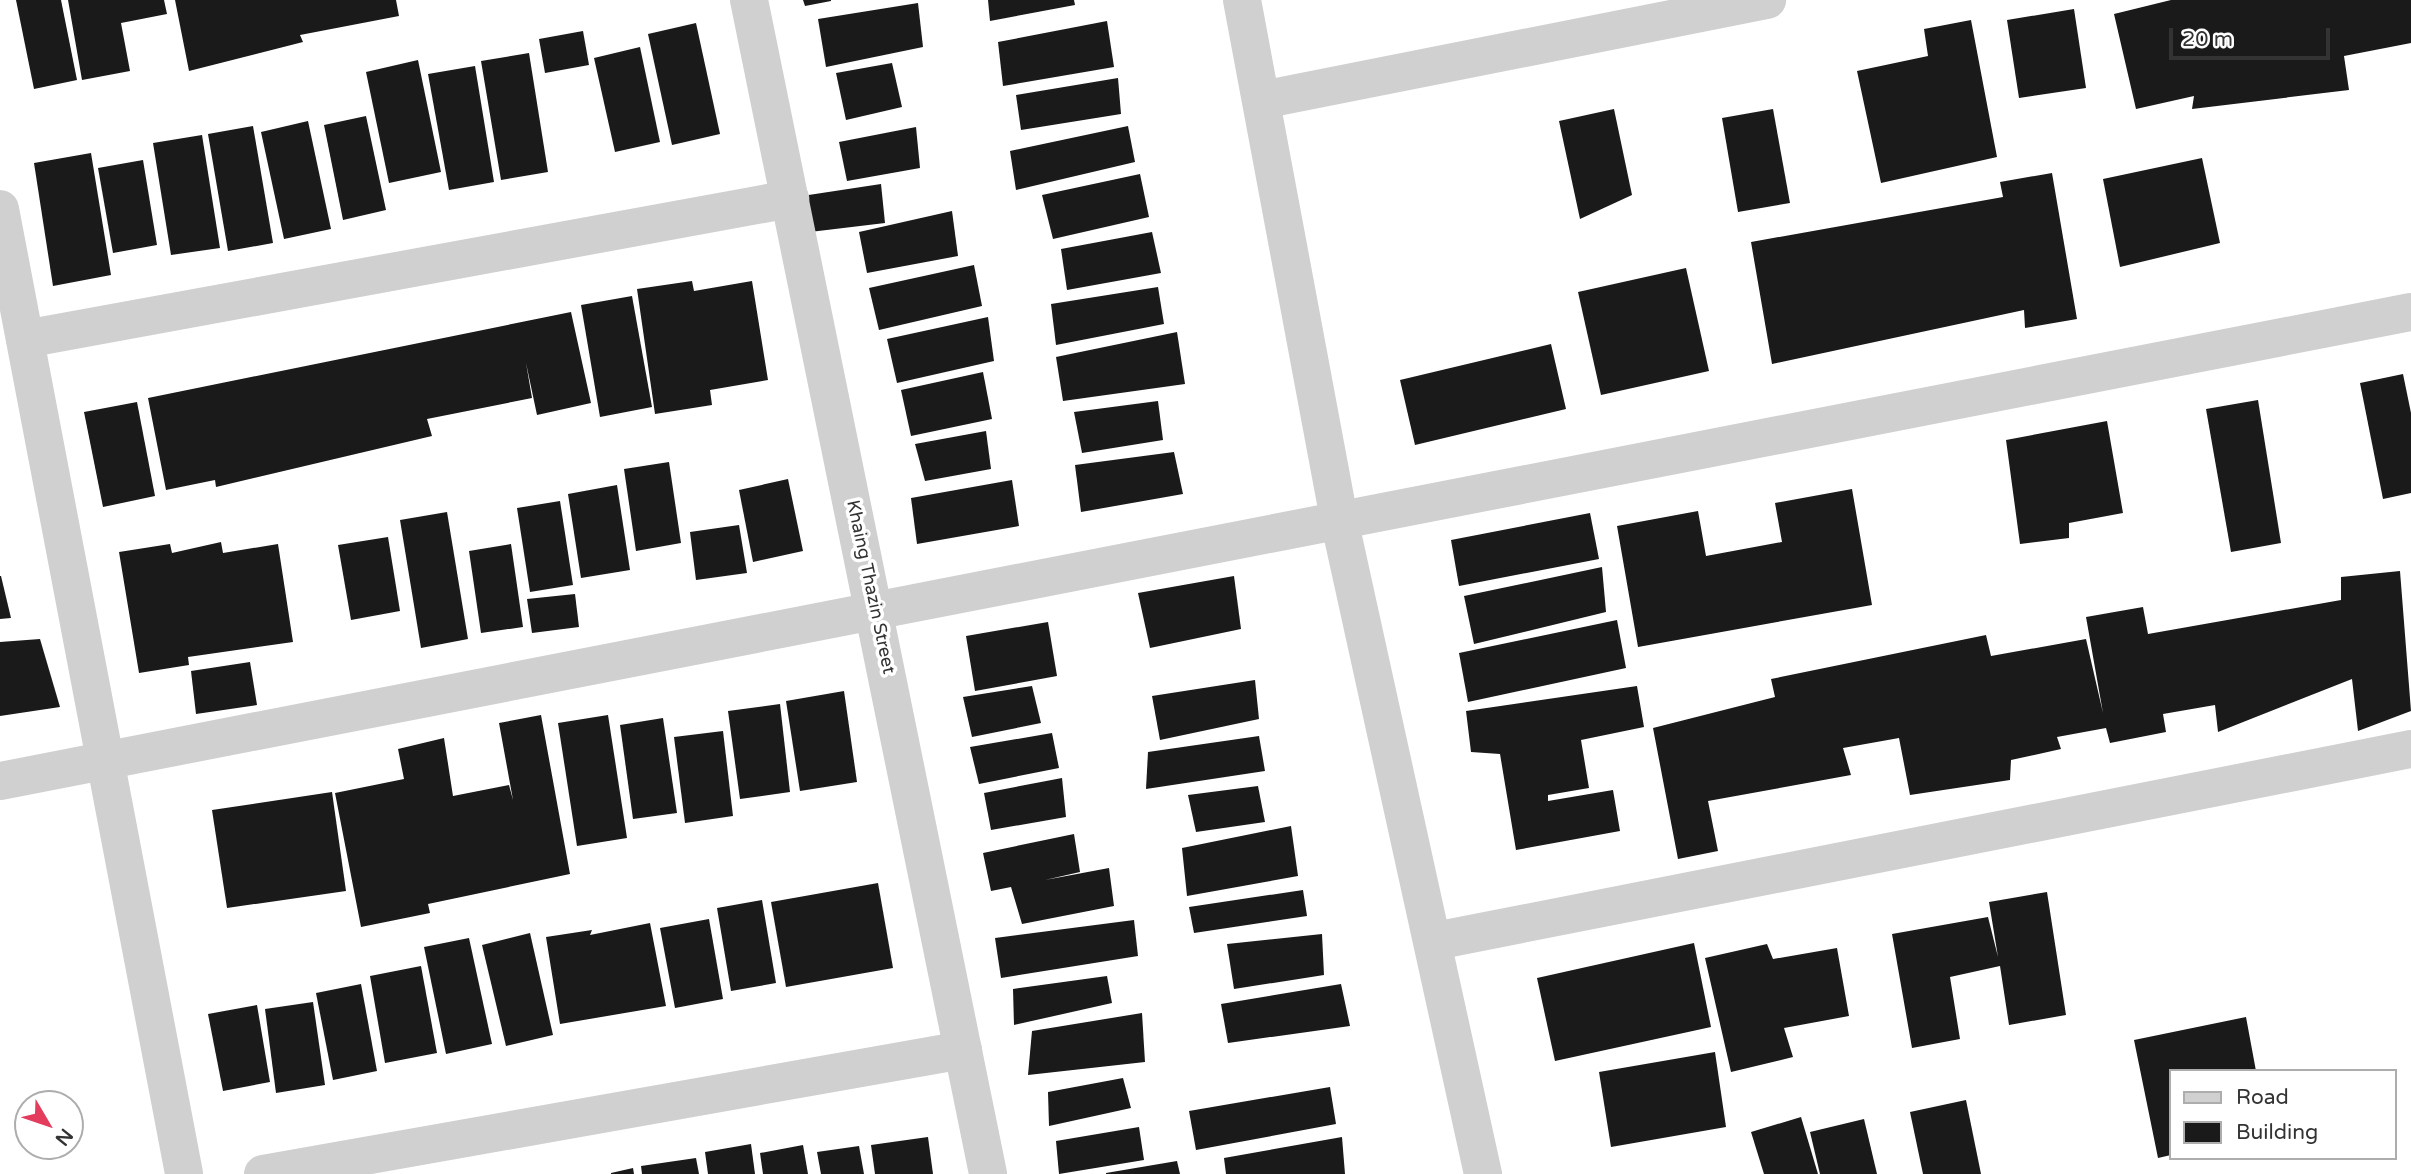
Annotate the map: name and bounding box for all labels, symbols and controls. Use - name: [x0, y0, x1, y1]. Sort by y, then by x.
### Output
- scale bar: [2173, 14, 2334, 58]
- text: 20 m: [2182, 27, 2233, 52]
- street label: Khaing Thazin Street: [842, 498, 900, 676]
- legend: [2170, 1069, 2397, 1160]
- text: Road: [2236, 1085, 2289, 1110]
- north arrow: [14, 1090, 84, 1160]
- text: Building: [2236, 1120, 2318, 1145]
- text: N: [50, 1124, 77, 1150]

